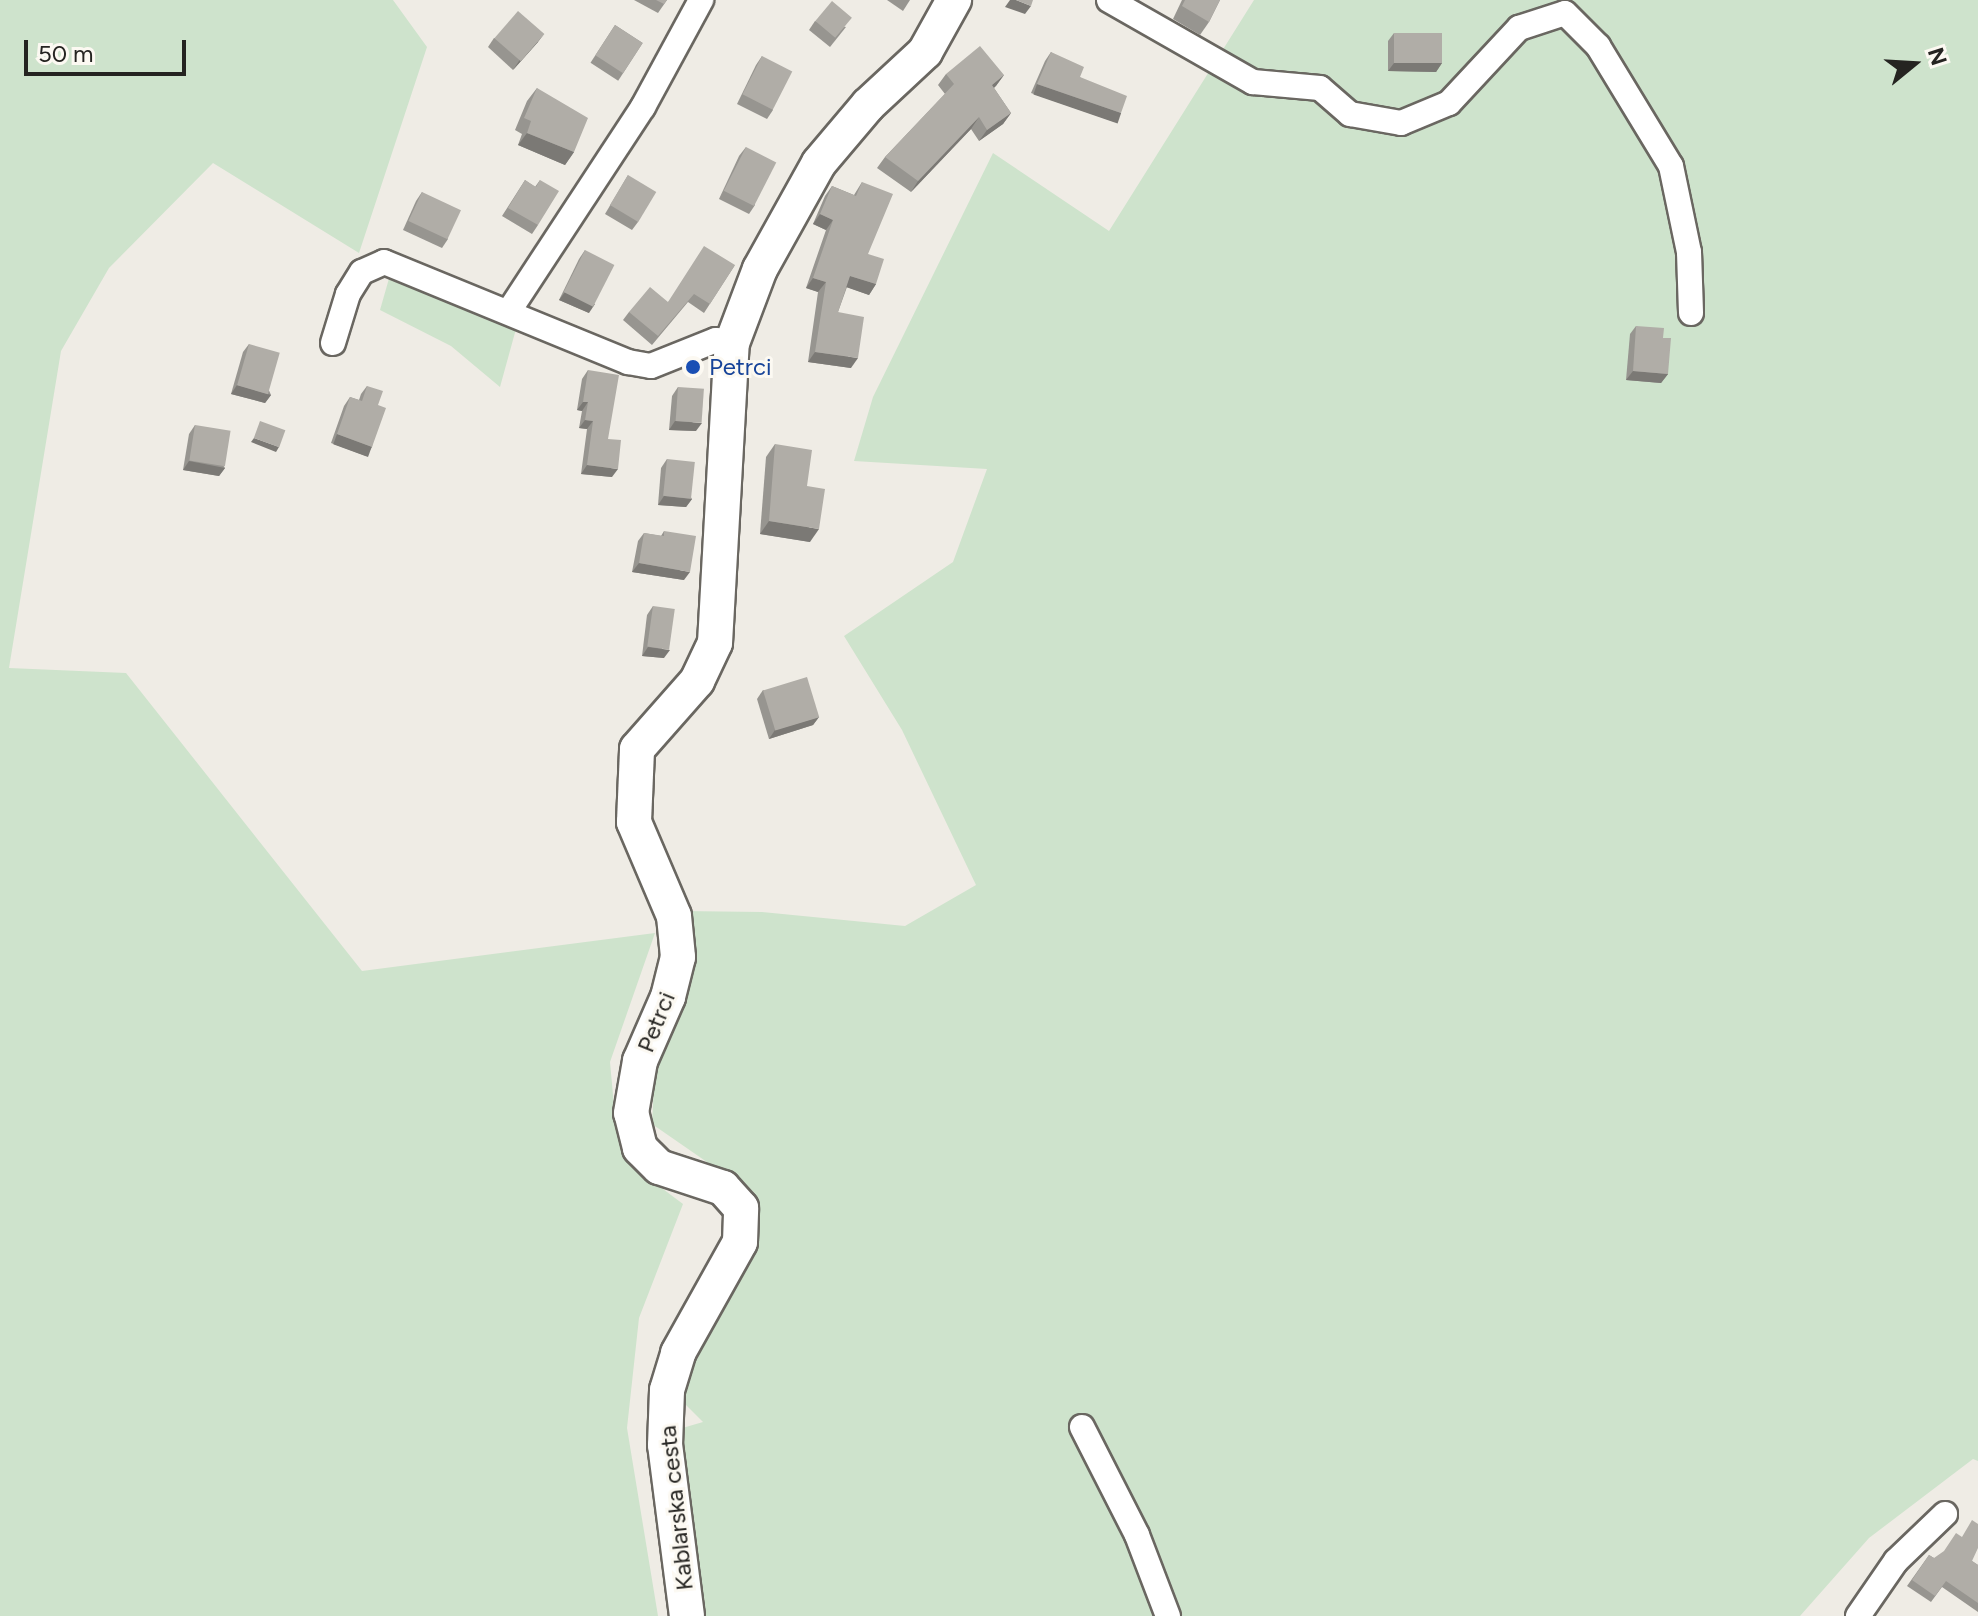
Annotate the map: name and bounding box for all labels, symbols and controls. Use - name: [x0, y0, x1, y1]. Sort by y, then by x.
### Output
- scale bar: [28, 24, 190, 74]
- north arrow: [1874, 24, 1954, 104]
- text: 50 m: [38, 39, 94, 68]
- text: N: [1922, 44, 1953, 69]
- place label: Petrci: [709, 353, 771, 381]
- marker: Petrci: [684, 358, 702, 376]
- street label: Petrci: [631, 988, 681, 1056]
- street label: Kablarska cesta: [653, 1424, 699, 1592]

